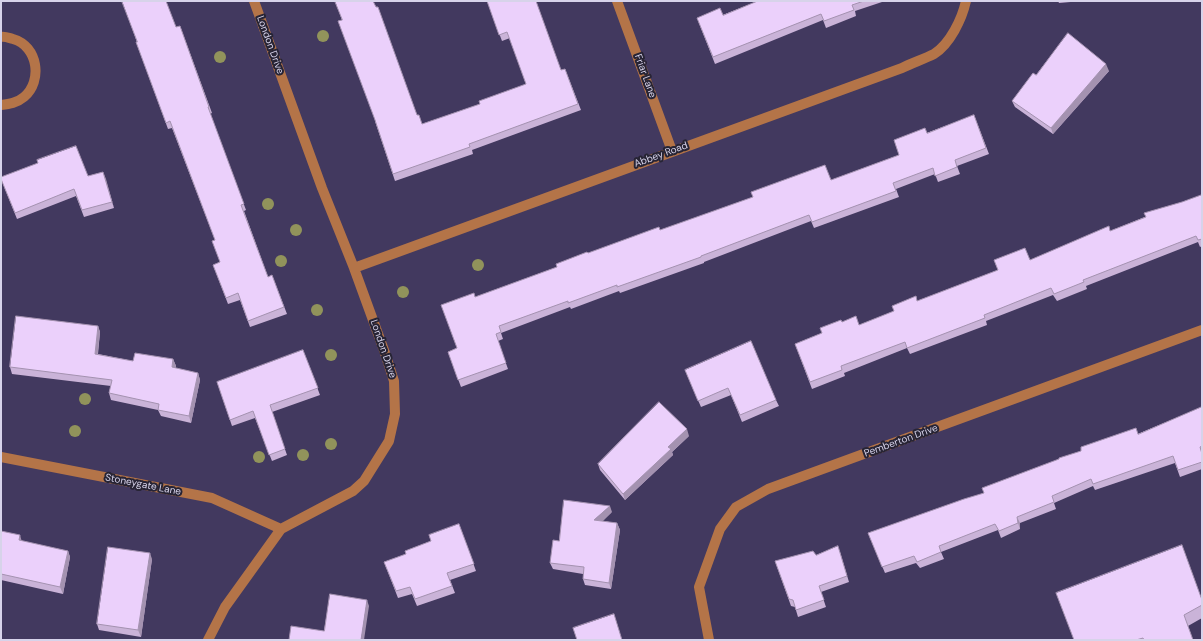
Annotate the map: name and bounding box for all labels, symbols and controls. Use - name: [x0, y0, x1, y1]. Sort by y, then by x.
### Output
- street label: London Drive: [254, 14, 286, 76]
- street label: Friar Lane: [632, 53, 658, 99]
- street label: Abbey Road: [633, 140, 689, 170]
- street label: London Drive: [367, 318, 399, 380]
- street label: Pemberton Drive: [863, 422, 939, 460]
- street label: Stoneygate Lane: [104, 472, 182, 498]

